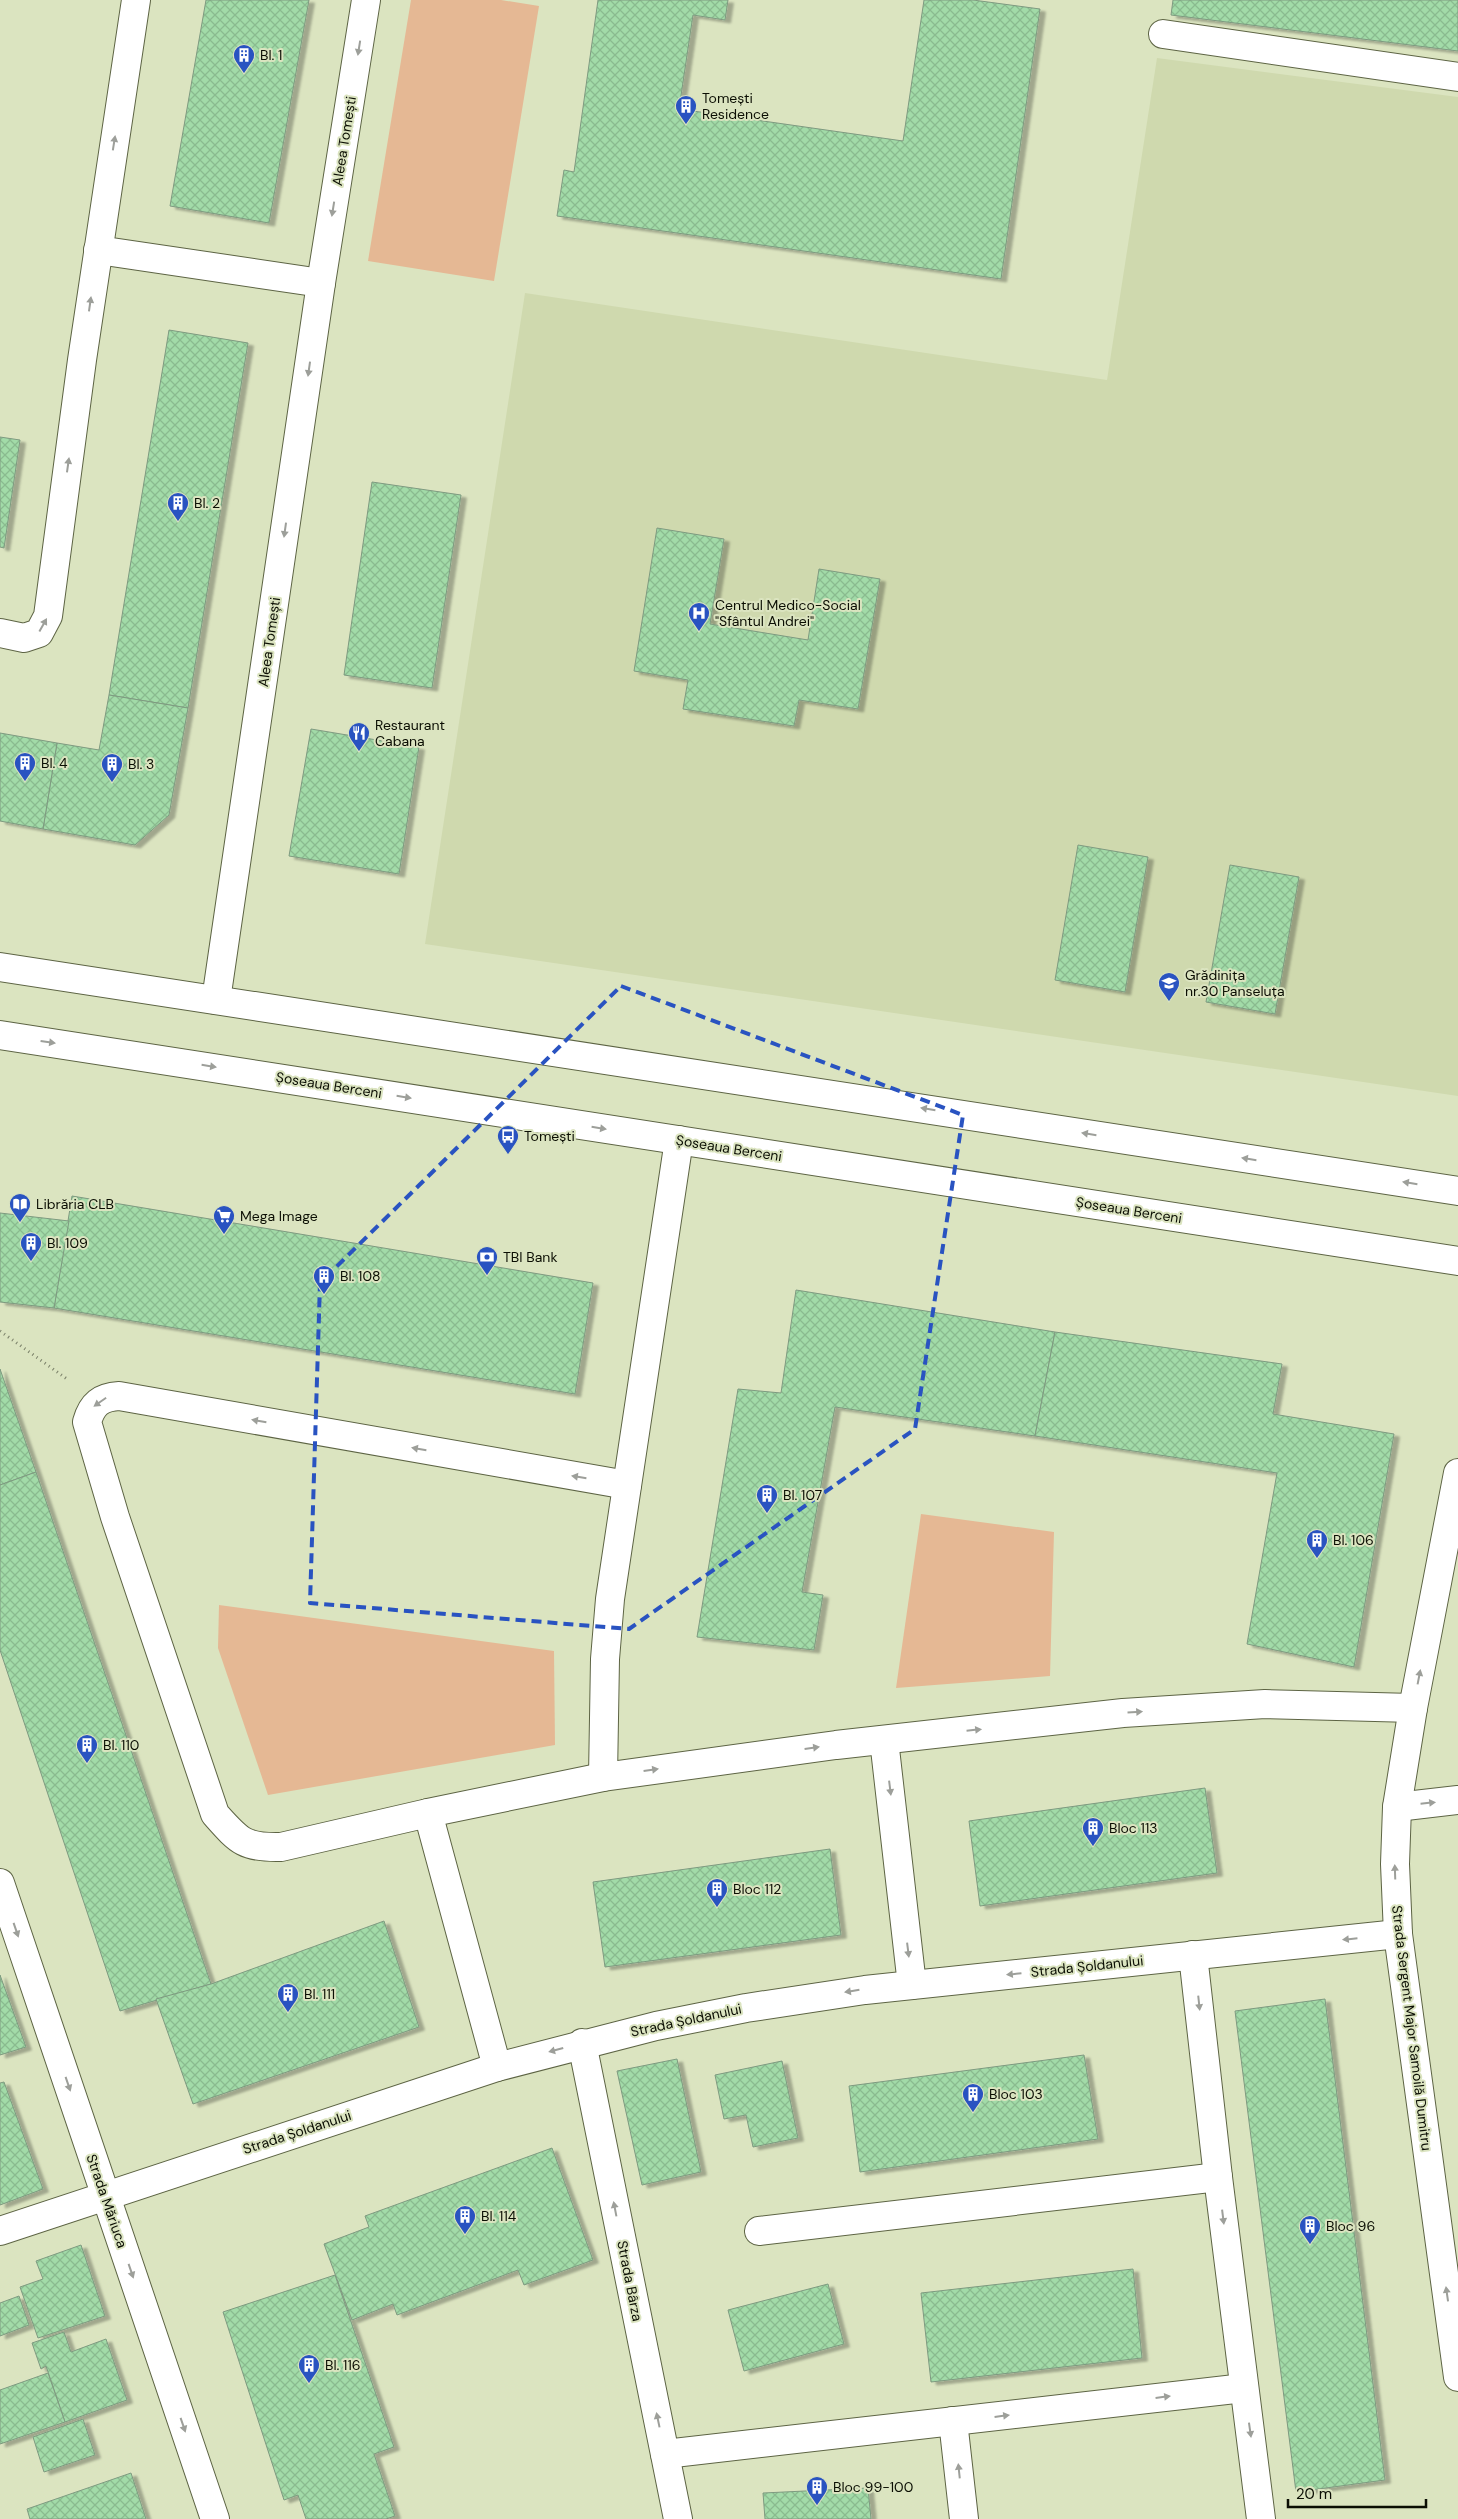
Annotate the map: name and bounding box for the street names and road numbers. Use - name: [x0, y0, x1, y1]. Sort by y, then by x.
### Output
- street label: Aleea Tomești: [328, 95, 360, 187]
- street label: Aleea Tomești: [254, 596, 284, 688]
- street label: Șoseaua Berceni: [275, 1068, 383, 1102]
- street label: Șoseaua Berceni: [675, 1131, 783, 1165]
- street label: Șoseaua Berceni: [1075, 1193, 1183, 1227]
- street label: Strada Sergent Major Samoilă Dumitru: [1388, 1904, 1436, 2152]
- street label: Strada Șoldanului: [1030, 1951, 1144, 1981]
- street label: Strada Șoldanului: [629, 1999, 743, 2041]
- street label: Strada Șoldanului: [240, 2106, 354, 2158]
- street label: Strada Măriuca: [83, 2152, 131, 2250]
- street label: Strada Bârza: [613, 2239, 647, 2323]

